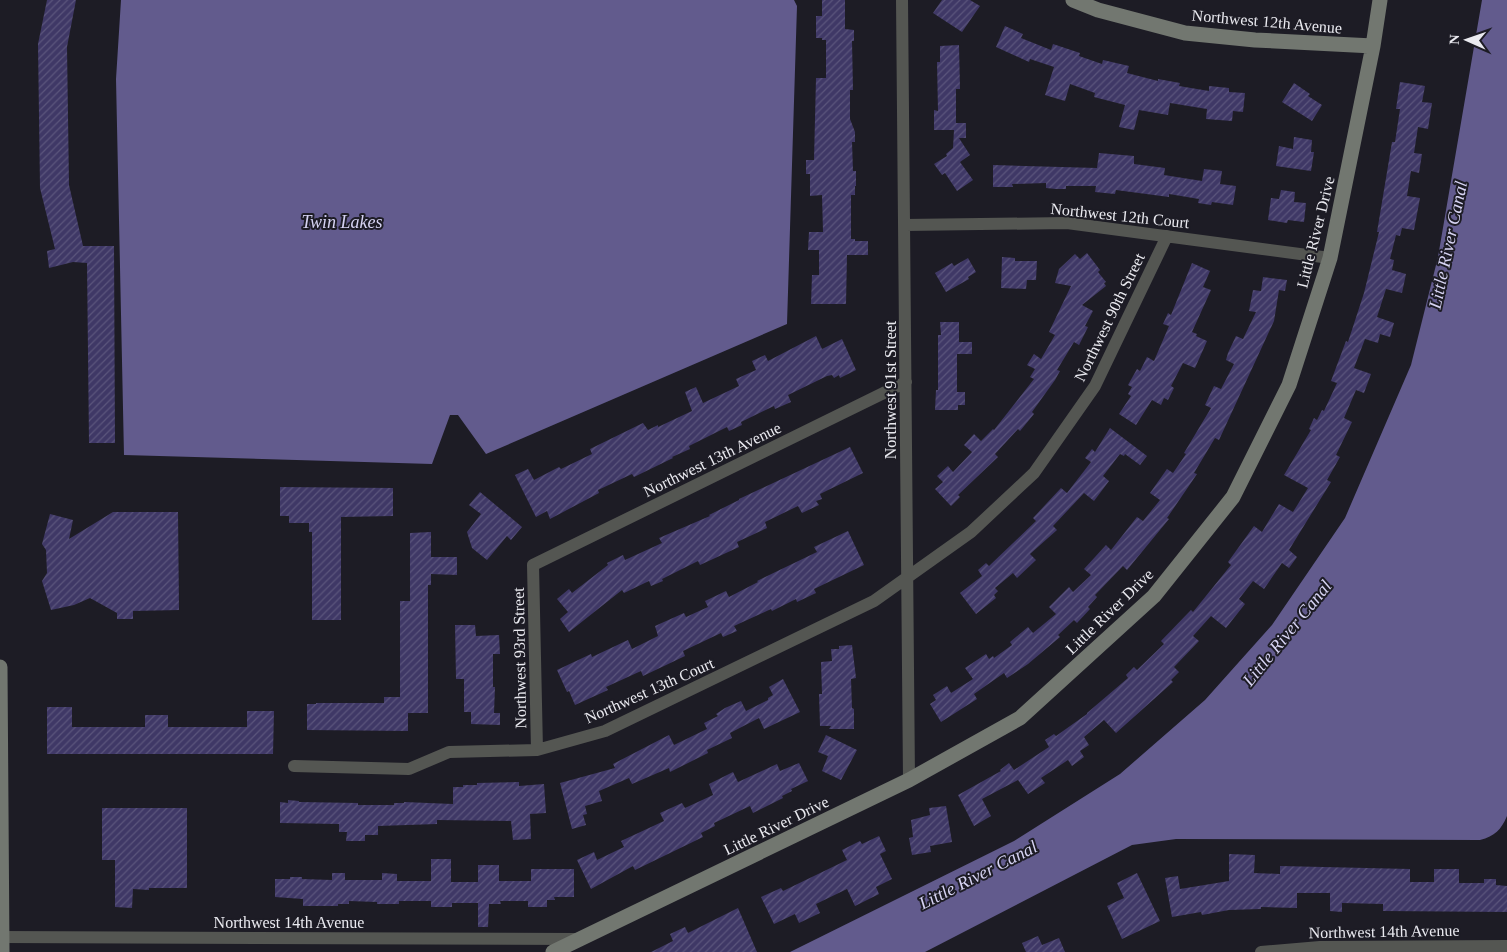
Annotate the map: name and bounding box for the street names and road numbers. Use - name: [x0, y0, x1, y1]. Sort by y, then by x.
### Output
- street label: Northwest 12th Avenue: [1191, 6, 1343, 37]
- street label: Little River Drive: [1293, 174, 1338, 290]
- street label: Northwest 12th Court: [1050, 200, 1191, 231]
- street label: Northwest 90th Street: [1071, 250, 1148, 384]
- street label: Northwest 91st Street: [882, 320, 899, 459]
- street label: Northwest 13th Avenue: [641, 419, 784, 500]
- street label: Little River Drive: [1062, 565, 1156, 657]
- street label: Northwest 93rd Street: [510, 587, 529, 729]
- street label: Northwest 13th Court: [582, 654, 717, 727]
- street label: Little River Drive: [721, 793, 831, 858]
- street label: Northwest 14th Avenue: [214, 914, 364, 931]
- street label: Northwest 14th Avenue: [1308, 922, 1460, 941]

